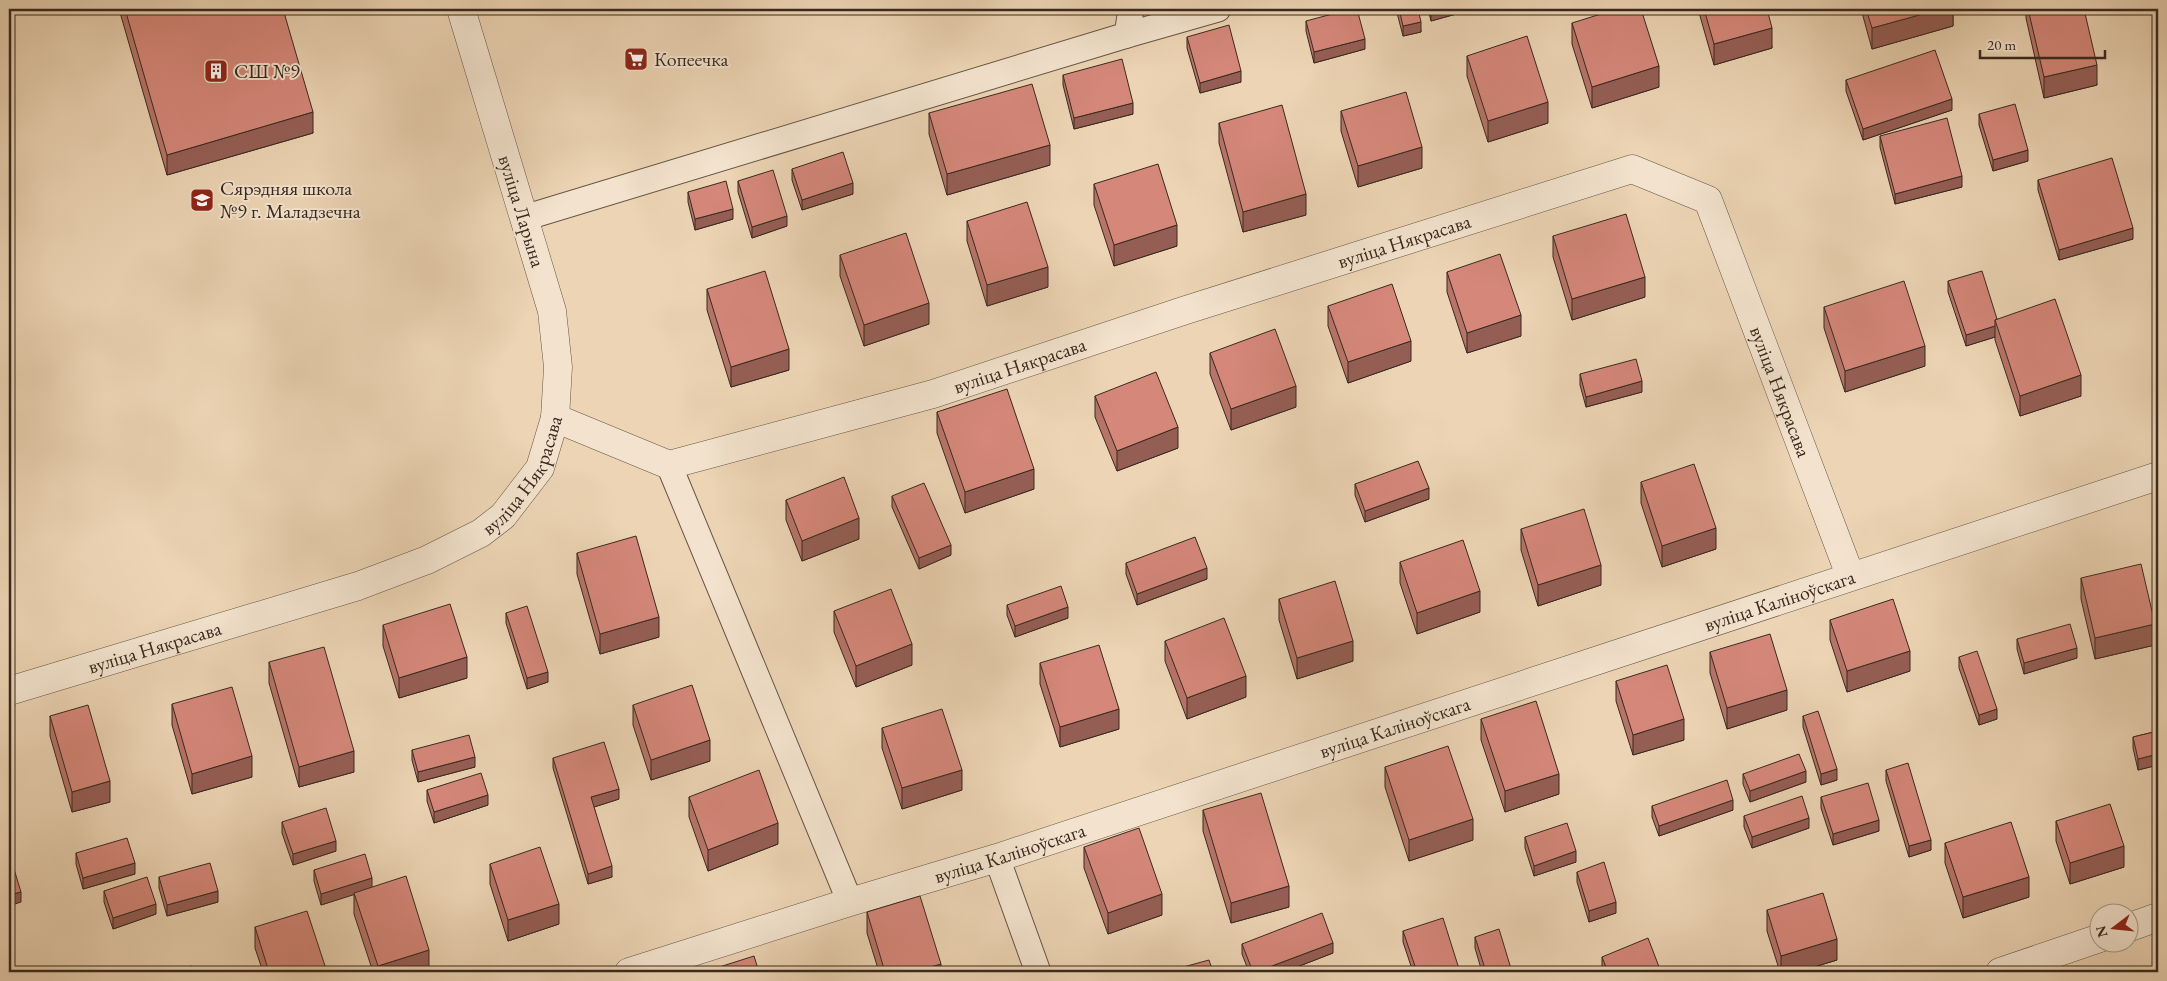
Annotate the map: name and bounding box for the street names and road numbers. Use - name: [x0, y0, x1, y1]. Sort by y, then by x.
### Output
- street label: вуліца Ларына: [493, 152, 551, 270]
- street label: вуліца Някрасава: [1334, 208, 1474, 274]
- street label: вуліца Някрасава: [1744, 322, 1817, 461]
- street label: вуліца Някрасава: [950, 331, 1089, 399]
- street label: вуліца Някрасава: [476, 412, 568, 541]
- street label: вуліца Каліноўскага: [1701, 564, 1858, 637]
- street label: вуліца Някрасава: [85, 615, 225, 680]
- street label: вуліца Каліноўскага: [1316, 690, 1474, 764]
- street label: вуліца Каліноўскага: [931, 817, 1089, 889]

